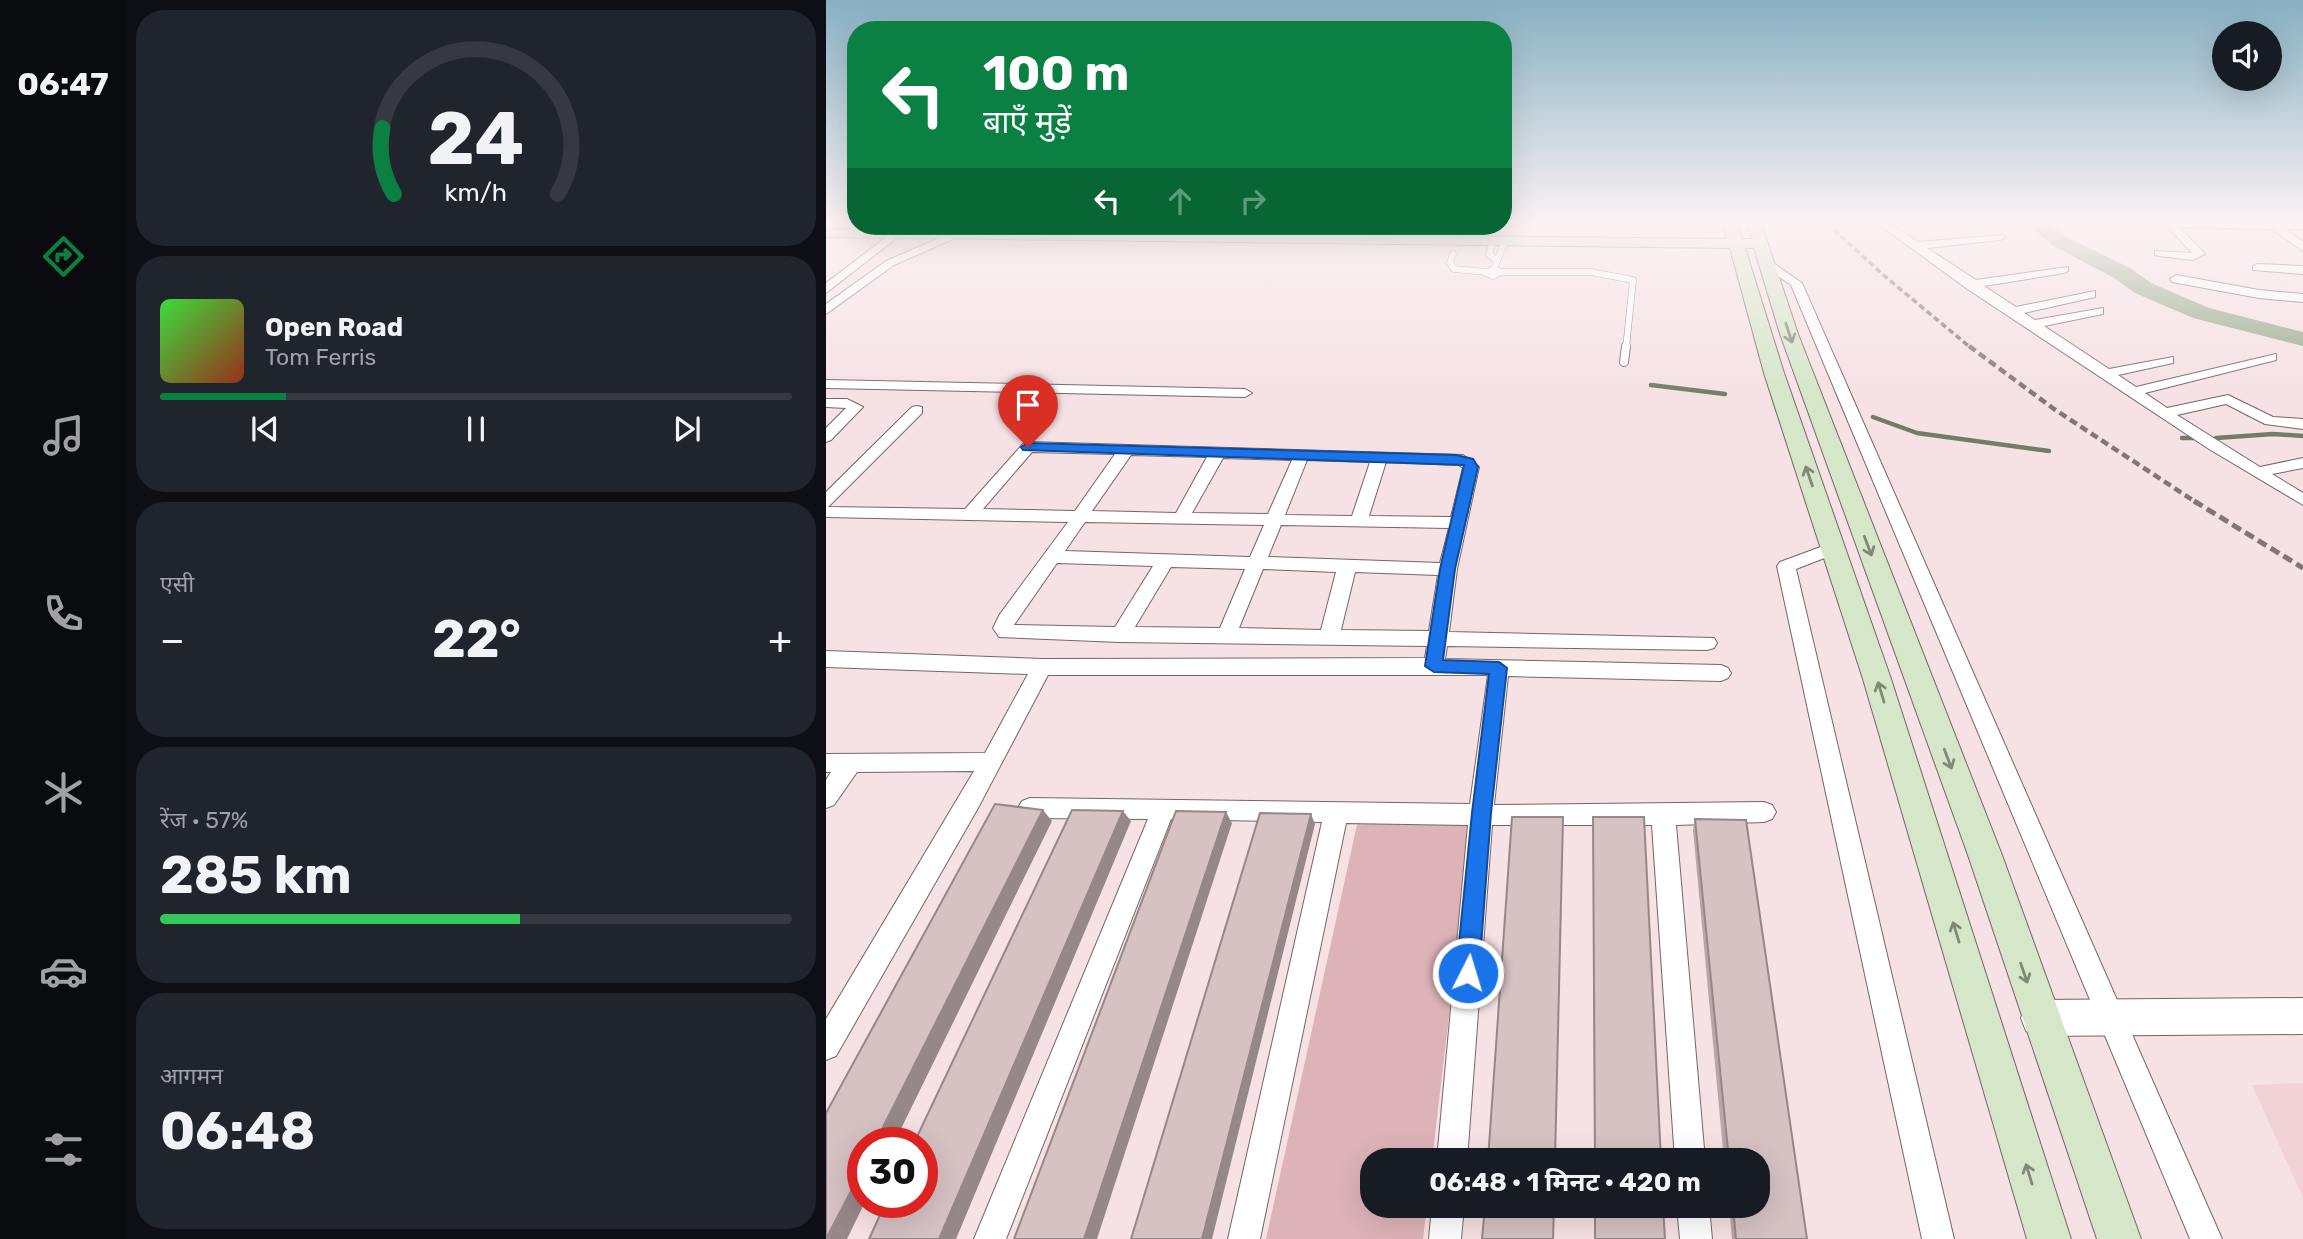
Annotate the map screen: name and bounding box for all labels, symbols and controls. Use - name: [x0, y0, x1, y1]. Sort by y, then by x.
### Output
- map controls: [2212, 21, 2282, 91]
- button: sound: [2212, 21, 2282, 91]
- text: 100 m: [983, 44, 1129, 102]
- icon: left: [868, 49, 959, 140]
- text: 06:47: [17, 65, 109, 103]
- text: 24: [428, 96, 524, 182]
- text: बाएँ मुड़ें: [983, 103, 1071, 141]
- text: km/h: [445, 178, 507, 207]
- icon: left: [1088, 182, 1126, 220]
- icon: ahead: [1161, 182, 1199, 220]
- icon: right: [1234, 182, 1272, 220]
- icon: directions: [39, 232, 88, 281]
- text: Open Road: [265, 312, 403, 343]
- one-way arrow: [1783, 321, 1796, 343]
- text: Tom Ferris: [265, 343, 376, 371]
- pin: [998, 375, 1058, 447]
- icon: arrive: [1009, 386, 1047, 424]
- icon: previous: [246, 410, 284, 448]
- icon: pause: [457, 410, 495, 448]
- icon: next: [668, 410, 706, 448]
- icon: music: [39, 411, 88, 460]
- one-way arrow: [1802, 465, 1815, 487]
- one-way arrow: [1863, 534, 1876, 556]
- text: एसी: [160, 570, 194, 598]
- icon: phone: [39, 589, 88, 638]
- text: 22°: [432, 608, 521, 670]
- text: −: [160, 617, 185, 663]
- text: +: [768, 617, 792, 663]
- one-way arrow: [1874, 681, 1887, 703]
- one-way arrow: [1943, 747, 1956, 769]
- icon: climate: [39, 768, 88, 817]
- text: रेंज · 57%: [160, 806, 248, 834]
- text: 285 km: [160, 844, 352, 906]
- one-way arrow: [1949, 922, 1962, 944]
- position arrow: [1431, 936, 1505, 1010]
- icon: car: [39, 947, 88, 996]
- one-way arrow: [2019, 962, 2032, 984]
- text: आगमन: [160, 1062, 223, 1090]
- text: 06:48: [160, 1100, 315, 1162]
- icon: filters: [39, 1125, 88, 1174]
- speed limit sign: 30: [847, 1127, 938, 1218]
- one-way arrow: [2022, 1163, 2035, 1185]
- text: 06:48 · 1 मिनट · 420 m: [1429, 1167, 1701, 1198]

